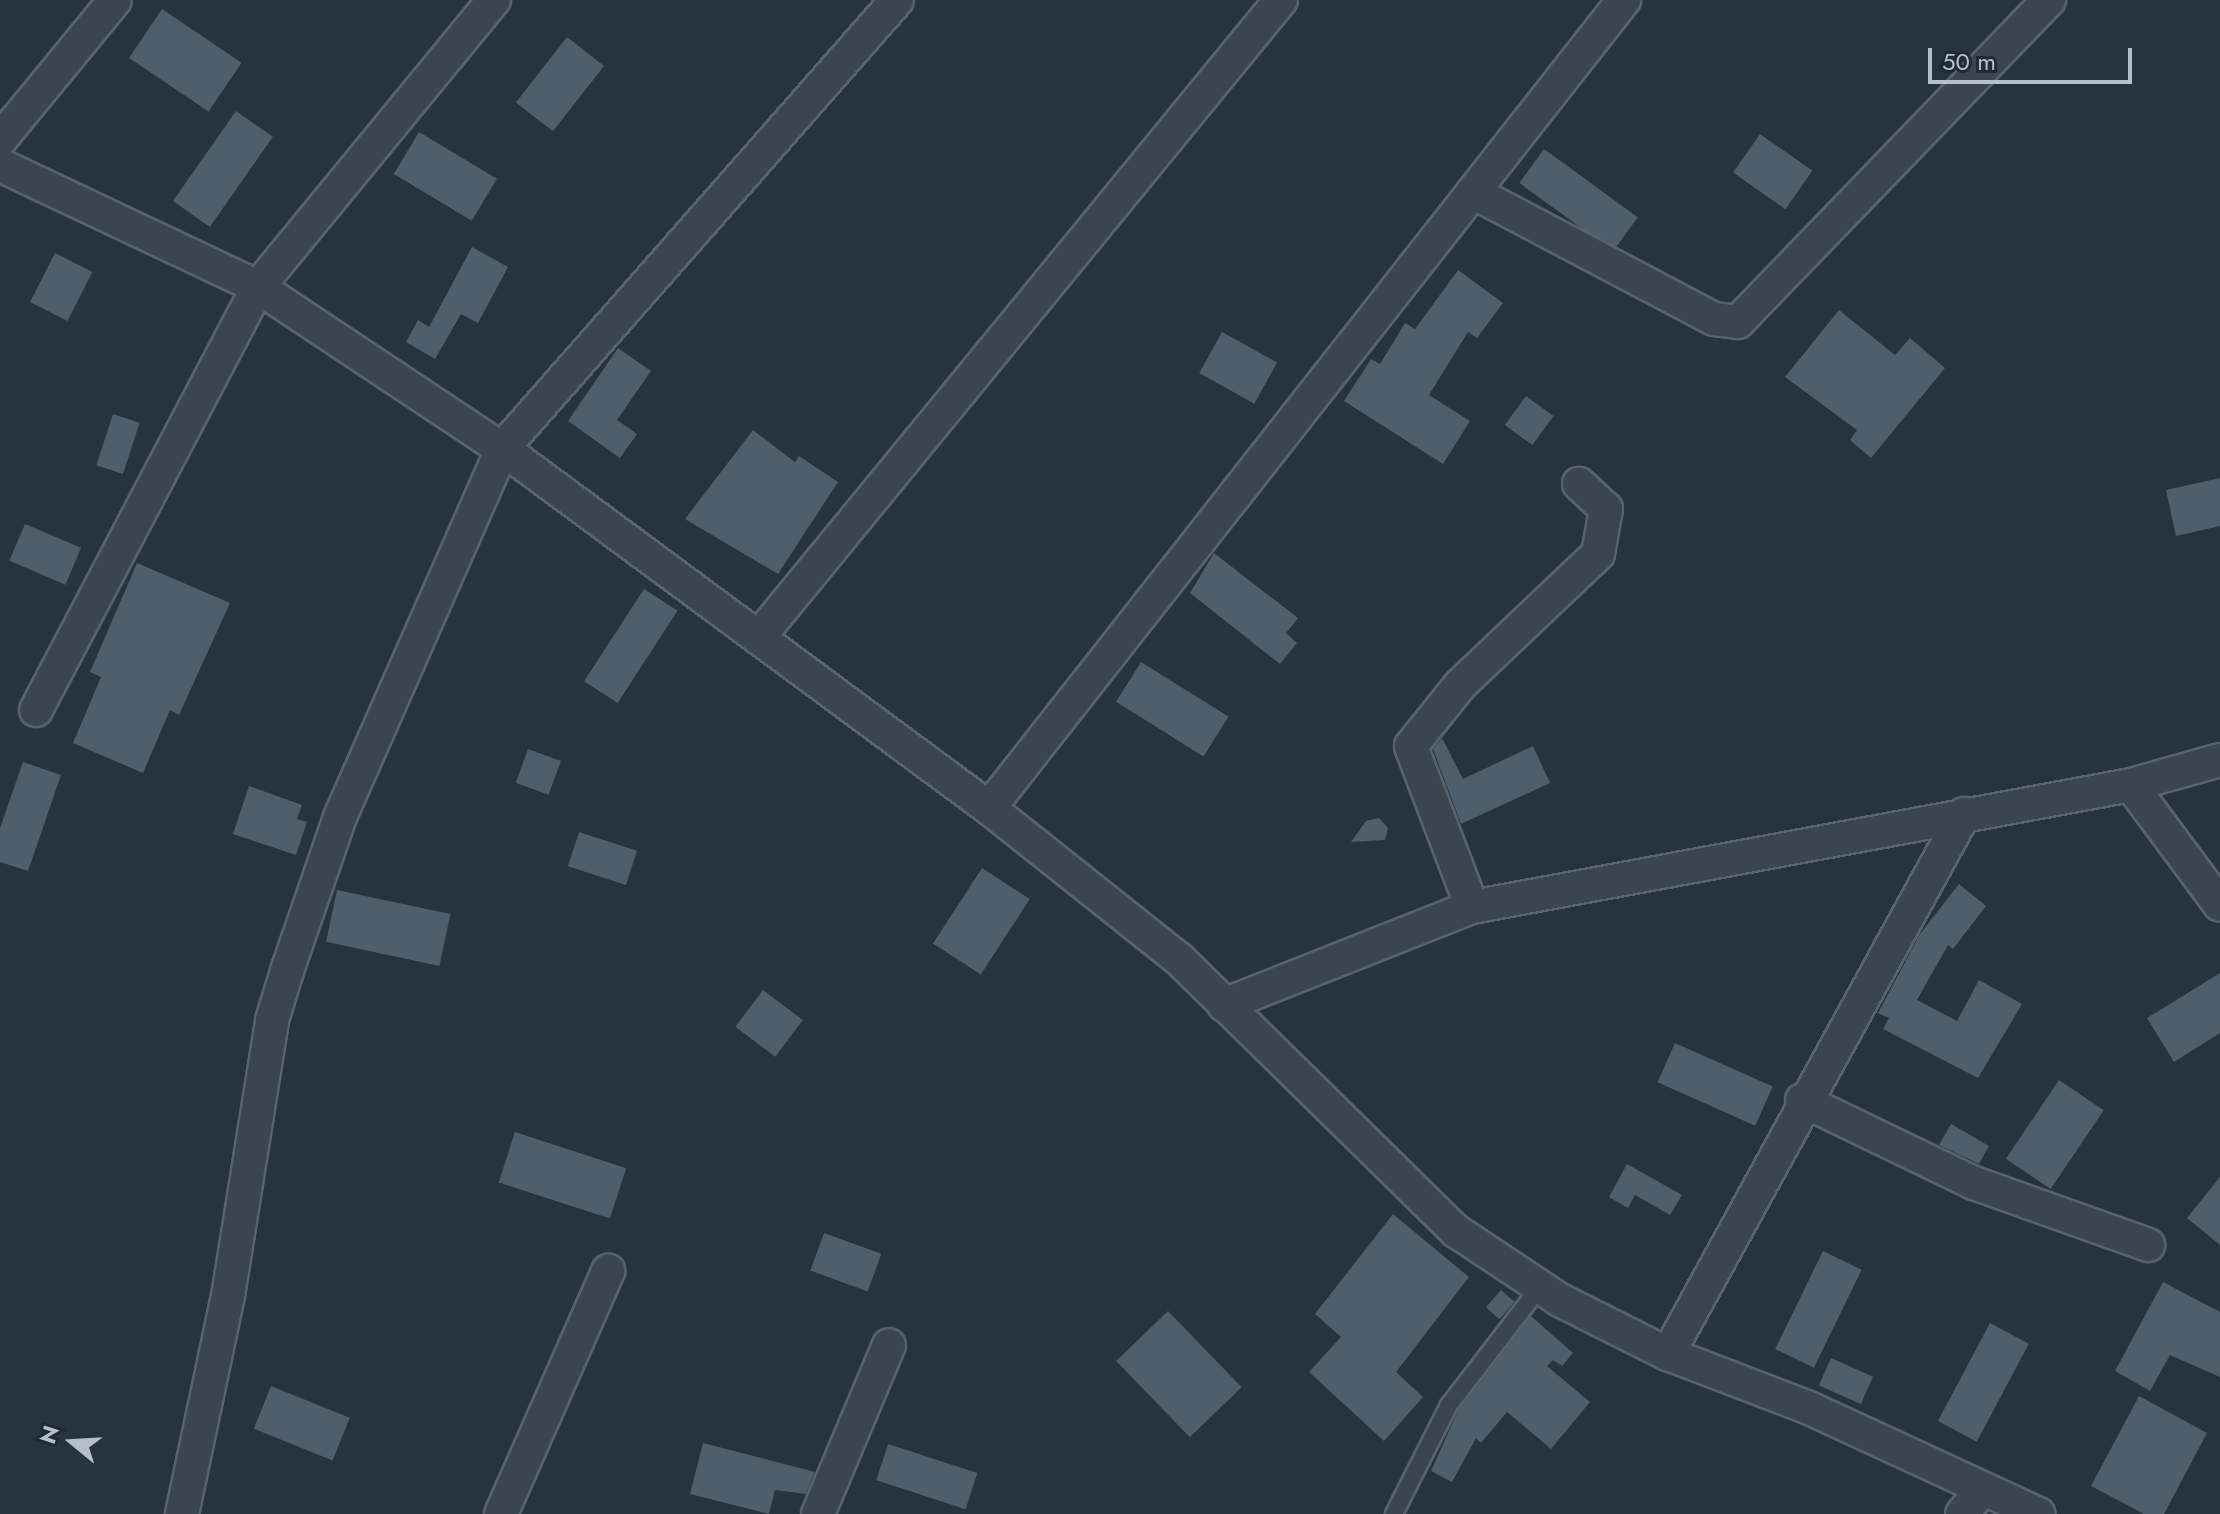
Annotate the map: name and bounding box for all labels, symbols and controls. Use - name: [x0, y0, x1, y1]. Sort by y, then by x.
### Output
- scale bar: [1932, 32, 2136, 82]
- text: 50 m: [1942, 44, 1996, 79]
- north arrow: [32, 1402, 112, 1482]
- text: N: [31, 1421, 67, 1448]

